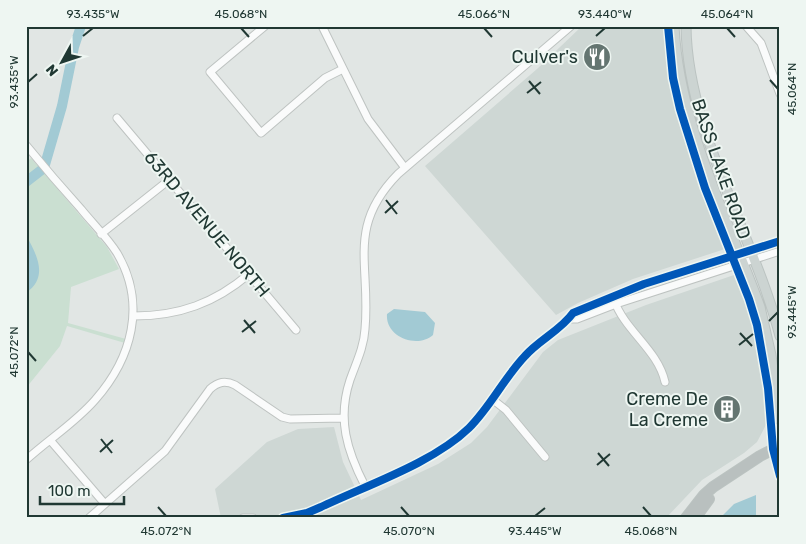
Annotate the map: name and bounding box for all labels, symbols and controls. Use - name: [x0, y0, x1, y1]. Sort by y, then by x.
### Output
- text: 93.435°W: [66, 7, 120, 21]
- text: 45.068°N: [215, 7, 267, 21]
- text: 45.066°N: [458, 7, 510, 21]
- text: 93.440°W: [578, 7, 632, 21]
- text: 45.064°N: [701, 7, 753, 21]
- north arrow: [38, 38, 88, 88]
- restaurant icon: Culver's: [582, 42, 612, 72]
- place label: Culver's: [512, 46, 578, 68]
- text: 93.435°W: [7, 55, 21, 109]
- text: N: [43, 61, 62, 79]
- text: 45.064°N: [785, 63, 799, 115]
- street label: BASS LAKE ROAD: [687, 96, 755, 242]
- street label: 63RD AVENUE NORTH: [140, 147, 274, 301]
- text: 93.445°W: [785, 285, 799, 339]
- text: 45.072°N: [7, 326, 21, 378]
- place label: Creme De La Creme: [626, 388, 708, 431]
- building icon: Creme De La Creme: [712, 394, 742, 424]
- scale bar: [40, 474, 124, 506]
- text: 100 m: [48, 482, 90, 500]
- text: 45.072°N: [140, 524, 192, 538]
- text: 45.070°N: [383, 524, 435, 538]
- text: 93.445°W: [508, 524, 562, 538]
- text: 45.068°N: [625, 524, 677, 538]

